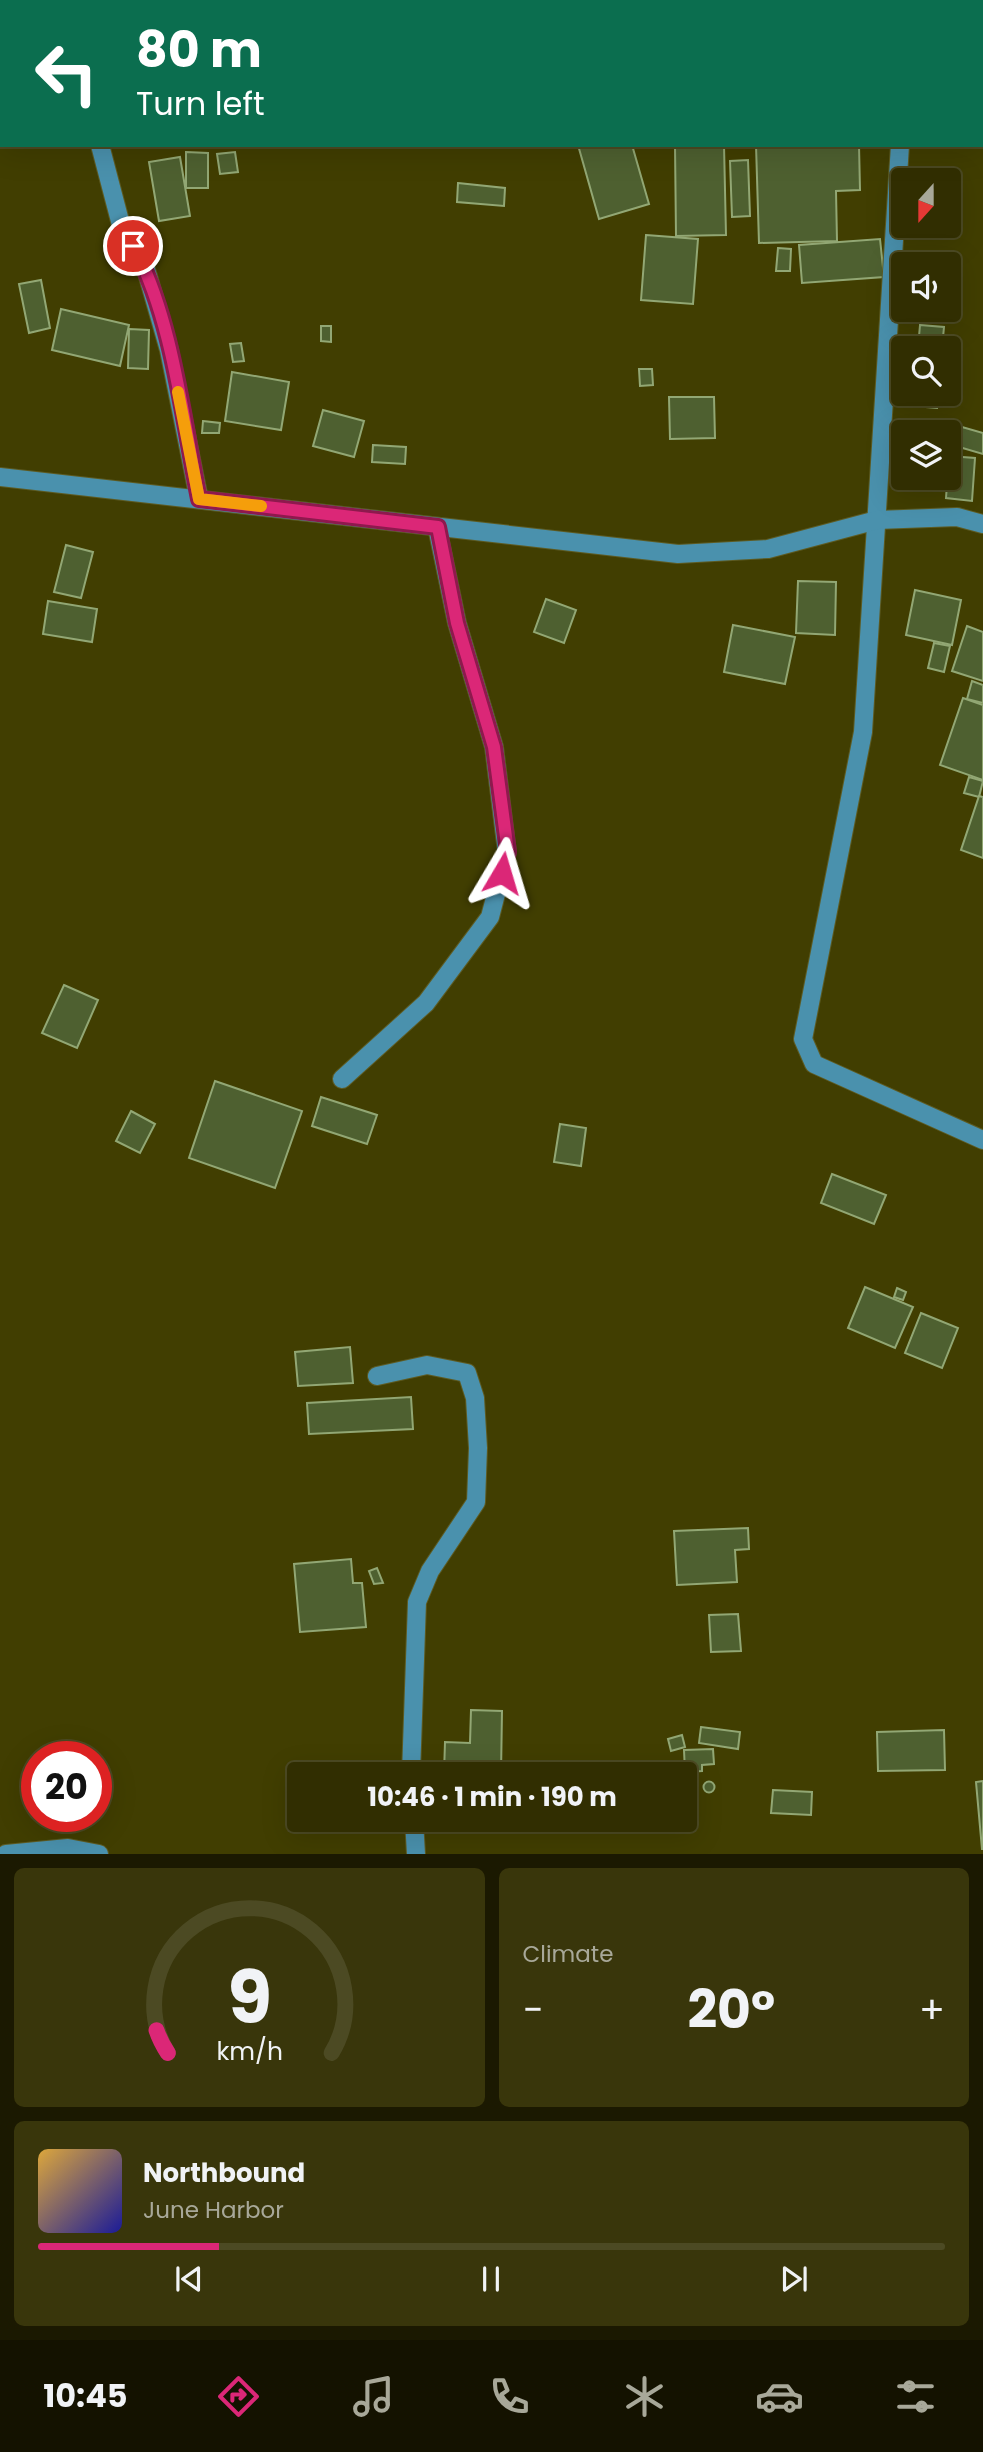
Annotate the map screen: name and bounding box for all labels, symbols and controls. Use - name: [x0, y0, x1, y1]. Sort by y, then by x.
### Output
- text: 80 m: [136, 16, 262, 84]
- icon: left: [21, 28, 112, 119]
- text: Turn left: [136, 81, 265, 126]
- north arrow: [891, 168, 961, 238]
- map controls: [891, 168, 961, 490]
- pin: [103, 216, 163, 276]
- icon: arrive: [114, 227, 152, 265]
- button: sound: [891, 252, 961, 322]
- button: search: [891, 336, 961, 406]
- button: layers: [891, 420, 961, 490]
- position arrow: [465, 836, 539, 910]
- speed limit sign: 20: [21, 1741, 112, 1832]
- text: 10:46 · 1 min · 190 m: [367, 1779, 617, 1815]
- text: Climate: [523, 1938, 613, 1970]
- text: 9: [227, 1948, 272, 2049]
- text: 20°: [687, 1973, 775, 2046]
- text: −: [523, 1983, 543, 2036]
- text: +: [919, 1983, 945, 2036]
- text: km/h: [216, 2034, 283, 2069]
- text: Northbound: [143, 2155, 305, 2191]
- text: June Harbor: [143, 2194, 284, 2226]
- icon: previous: [170, 2260, 208, 2298]
- icon: pause: [472, 2260, 510, 2298]
- icon: next: [775, 2260, 813, 2298]
- icon: directions: [214, 2372, 263, 2421]
- icon: music: [349, 2372, 398, 2421]
- icon: phone: [485, 2372, 534, 2421]
- icon: climate: [620, 2372, 669, 2421]
- icon: car: [755, 2372, 804, 2421]
- icon: filters: [891, 2372, 940, 2421]
- text: 10:45: [43, 2373, 128, 2418]

